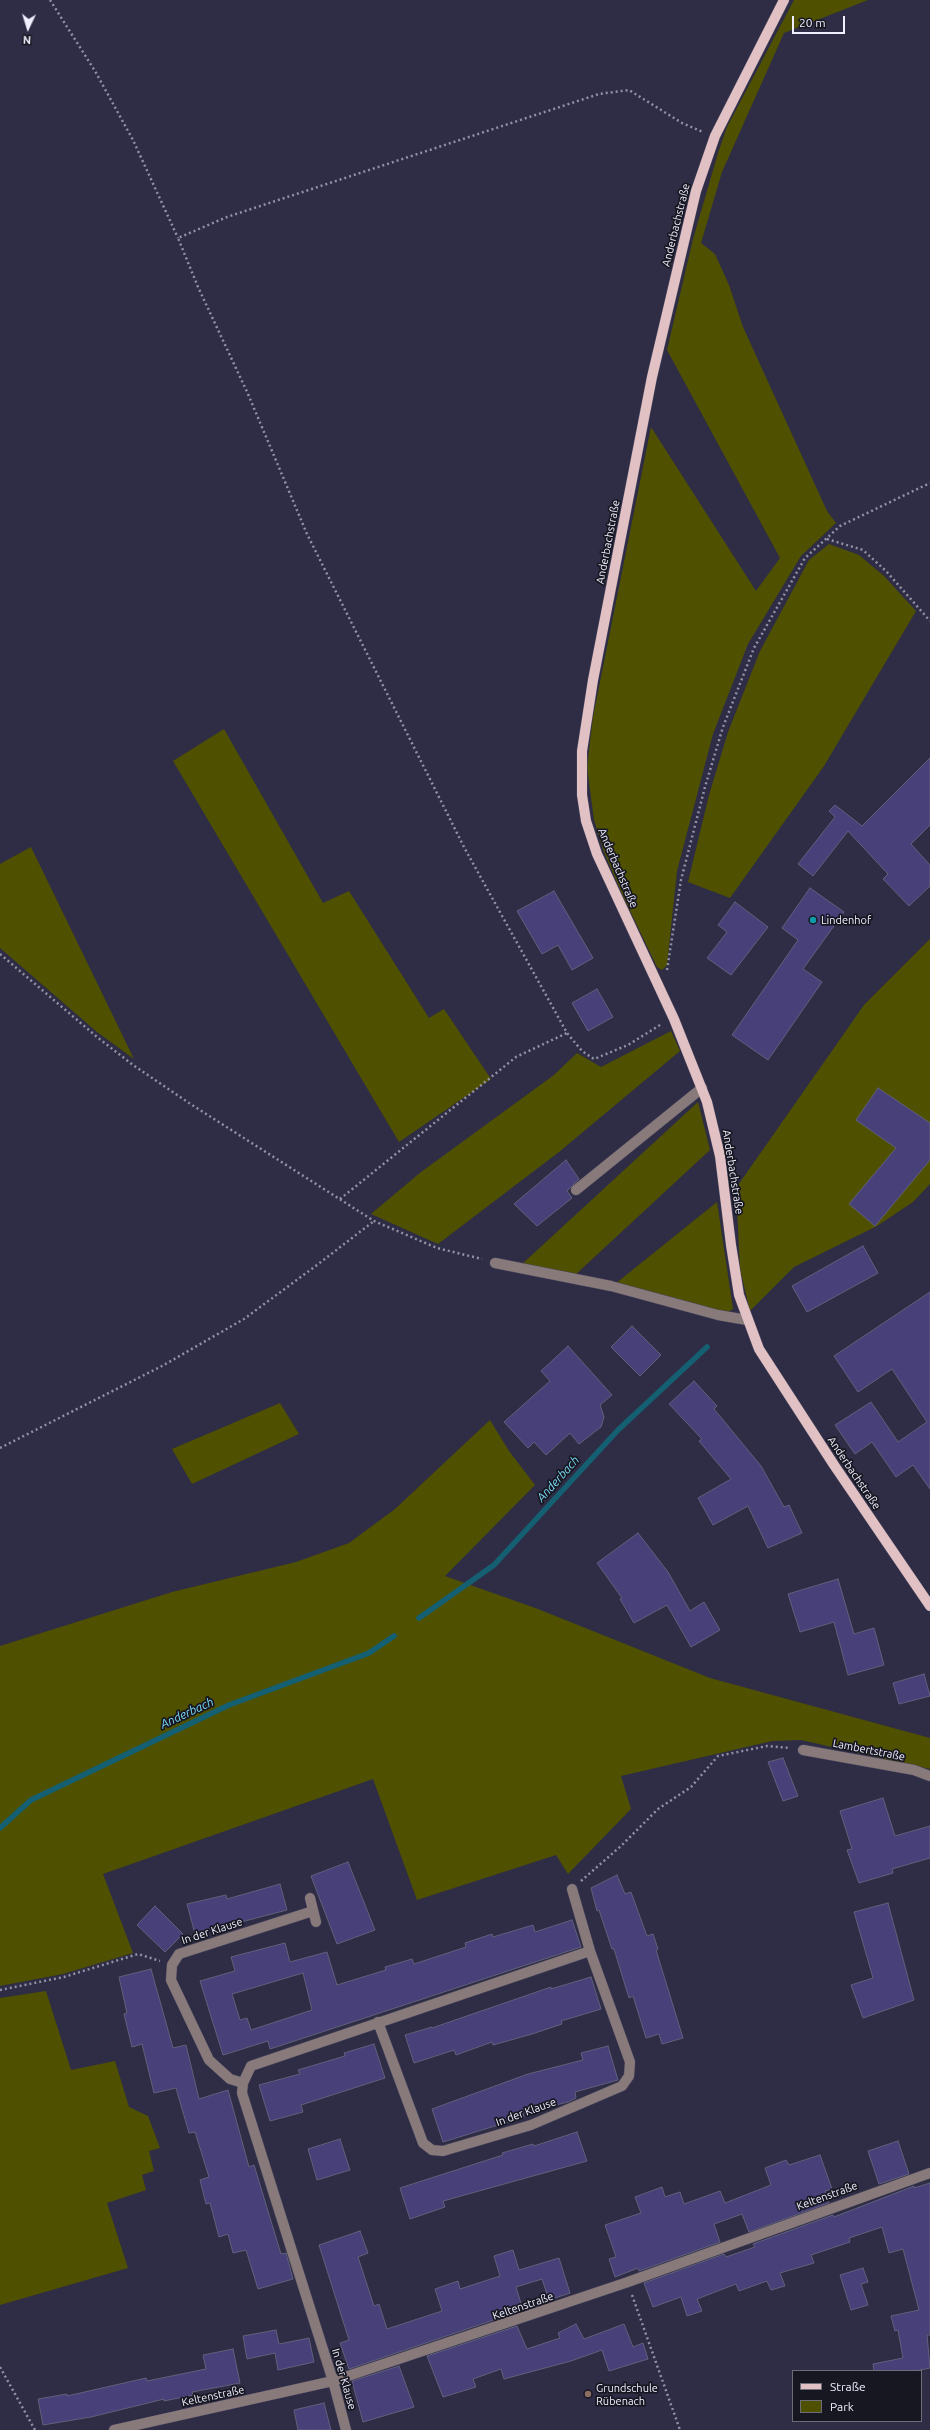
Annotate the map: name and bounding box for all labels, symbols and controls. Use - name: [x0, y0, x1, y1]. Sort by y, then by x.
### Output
- north arrow: [8, 8, 48, 48]
- scale bar: [794, 8, 847, 34]
- text: 20 m: [799, 16, 826, 29]
- text: N: [23, 34, 32, 46]
- street label: Anderbachstraße: [659, 182, 693, 268]
- street label: Anderbachstraße: [593, 499, 623, 585]
- street label: Anderbachstraße: [595, 826, 641, 910]
- place label: Lindenhof: [821, 913, 871, 927]
- marker: Lindenhof: [808, 915, 818, 925]
- street label: Anderbachstraße: [720, 1129, 746, 1215]
- street label: Anderbachstraße: [825, 1434, 883, 1512]
- water label: Anderbach: [534, 1453, 582, 1505]
- water label: Anderbach: [158, 1694, 216, 1732]
- street label: Lambertstraße: [832, 1737, 906, 1763]
- street label: In der Klause: [180, 1915, 244, 1947]
- street label: In der Klause: [494, 2095, 558, 2129]
- street label: Keltenstraße: [795, 2179, 859, 2213]
- street label: Keltenstraße: [491, 2289, 555, 2323]
- street label: In der Klause: [329, 2347, 359, 2411]
- legend: [792, 2370, 922, 2422]
- text: Straße: [830, 2380, 866, 2393]
- place label: Grundschule Rübenach: [596, 2381, 658, 2407]
- street label: Keltenstraße: [180, 2383, 246, 2409]
- marker: Grundschule Rübenach: [583, 2389, 593, 2399]
- text: Park: [830, 2400, 854, 2413]

